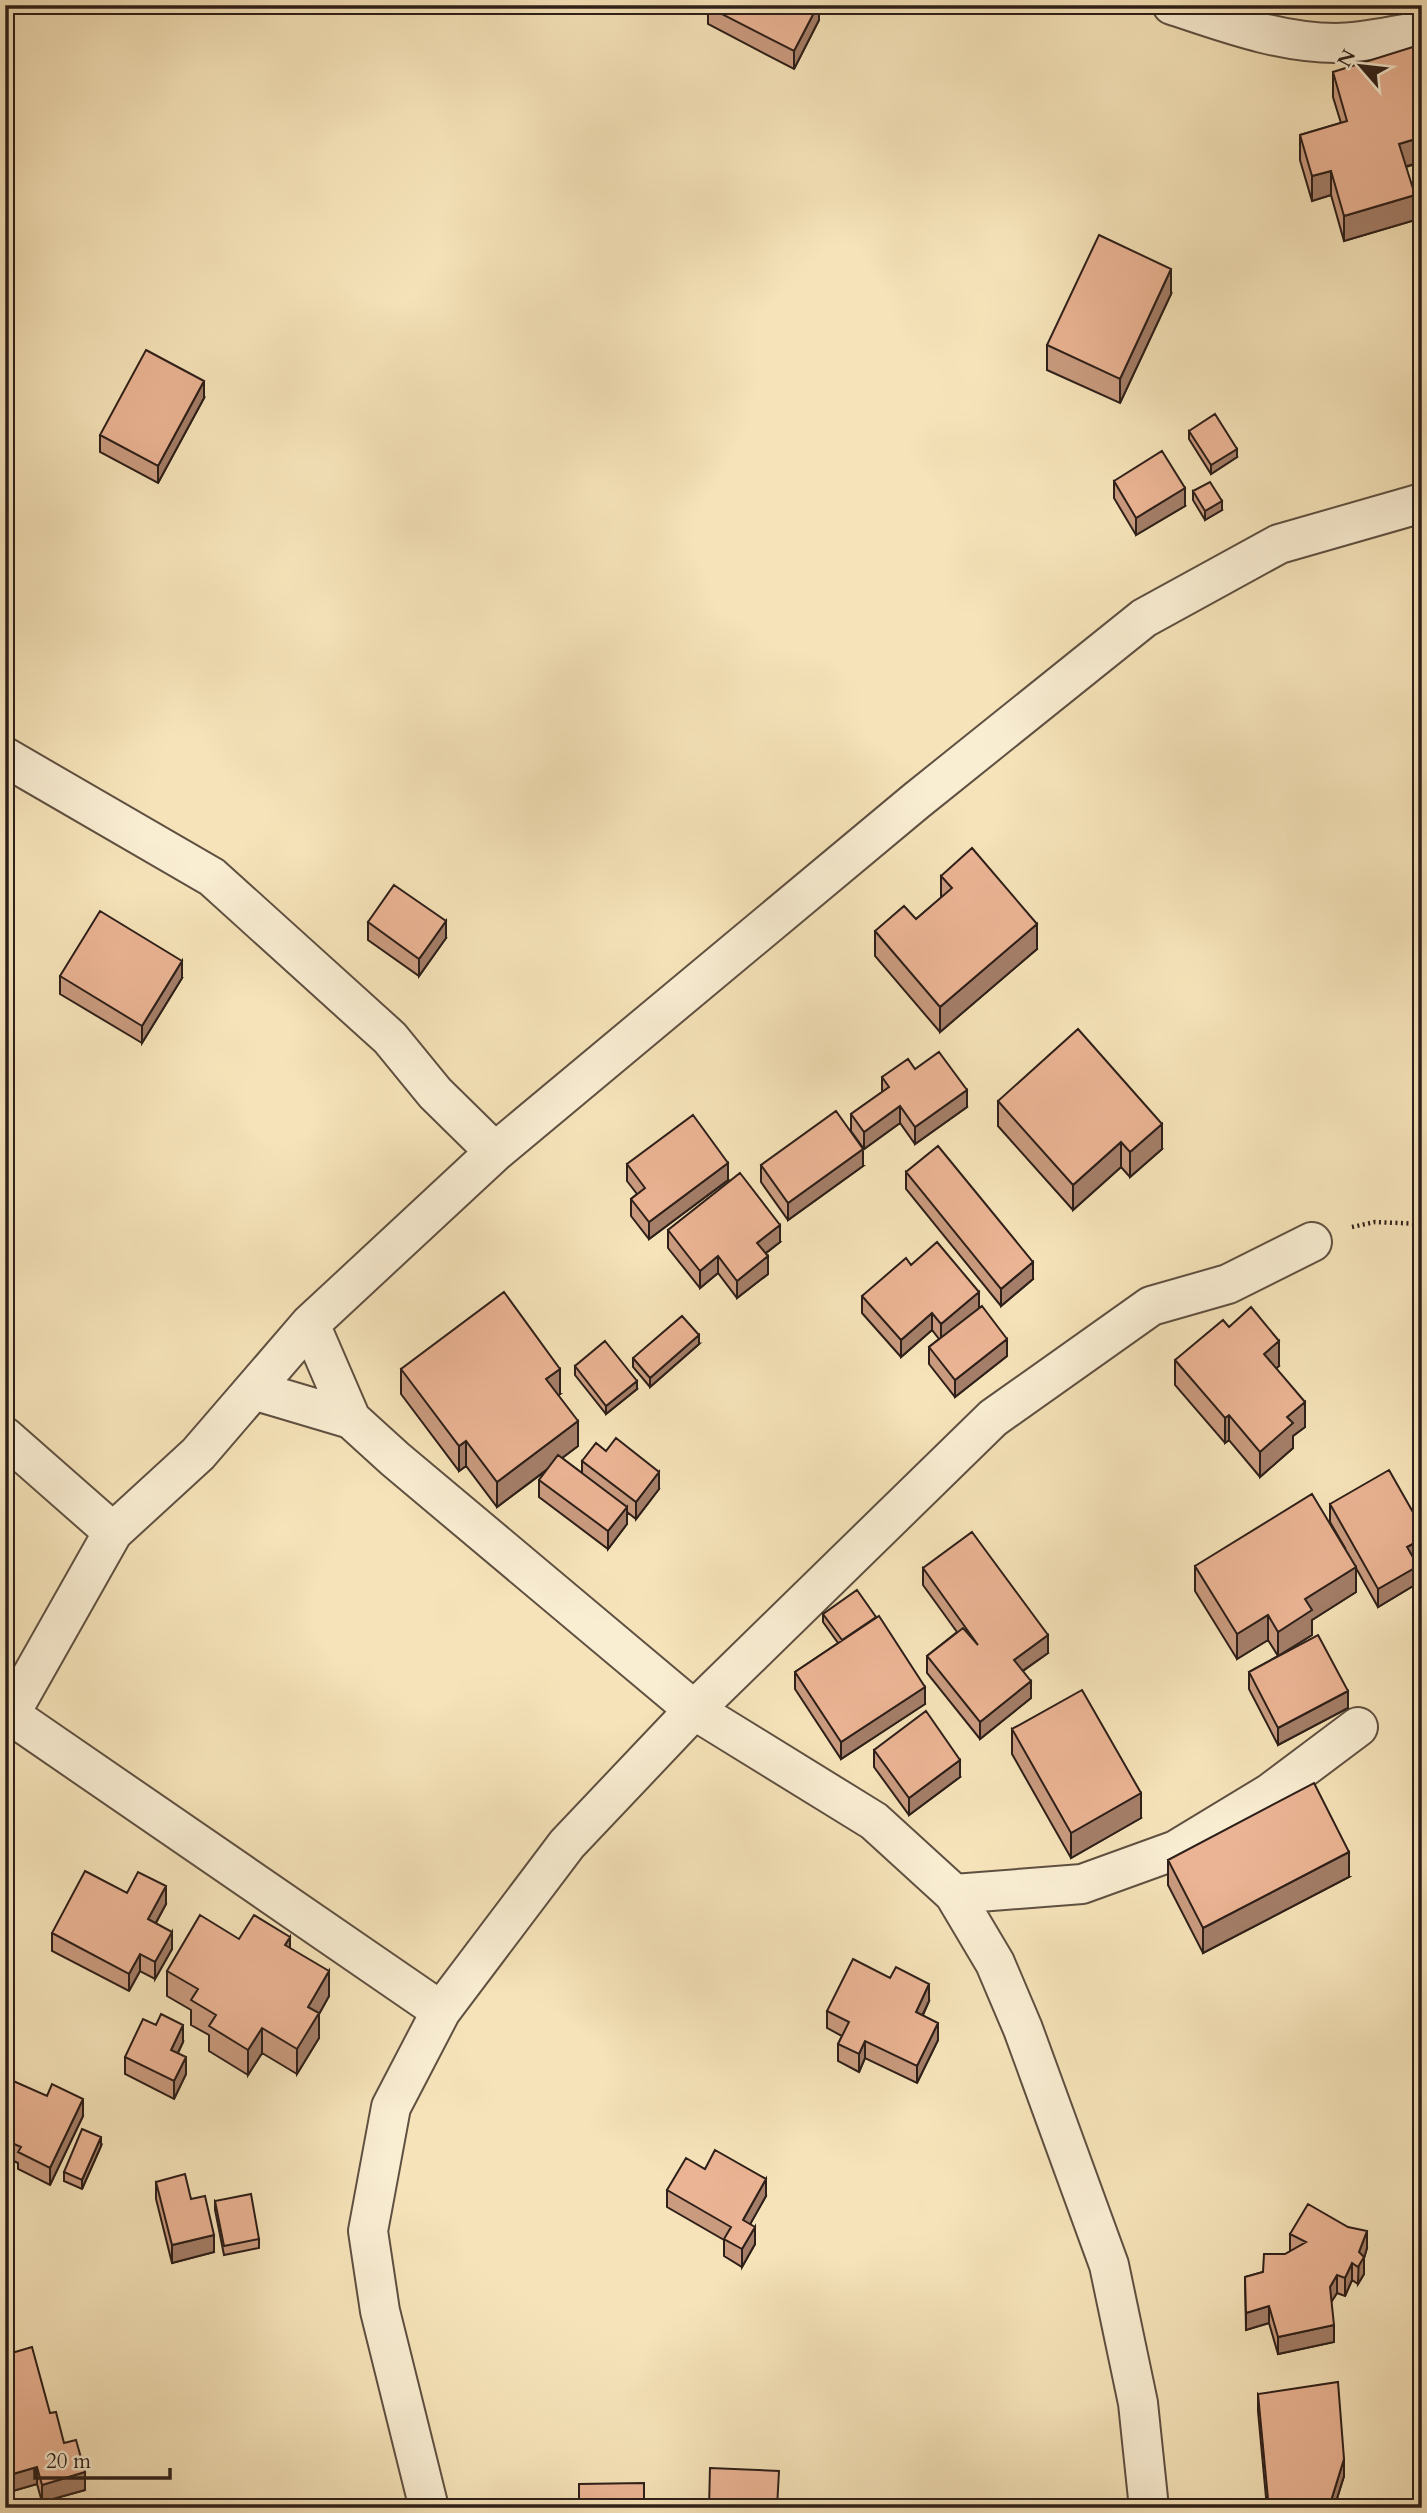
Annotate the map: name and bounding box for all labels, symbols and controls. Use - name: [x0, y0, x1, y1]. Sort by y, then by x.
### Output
- north arrow: [1326, 32, 1396, 102]
- text: N: [1332, 45, 1362, 72]
- scale bar: [35, 2436, 170, 2480]
- text: 20 m: [46, 2447, 91, 2476]

